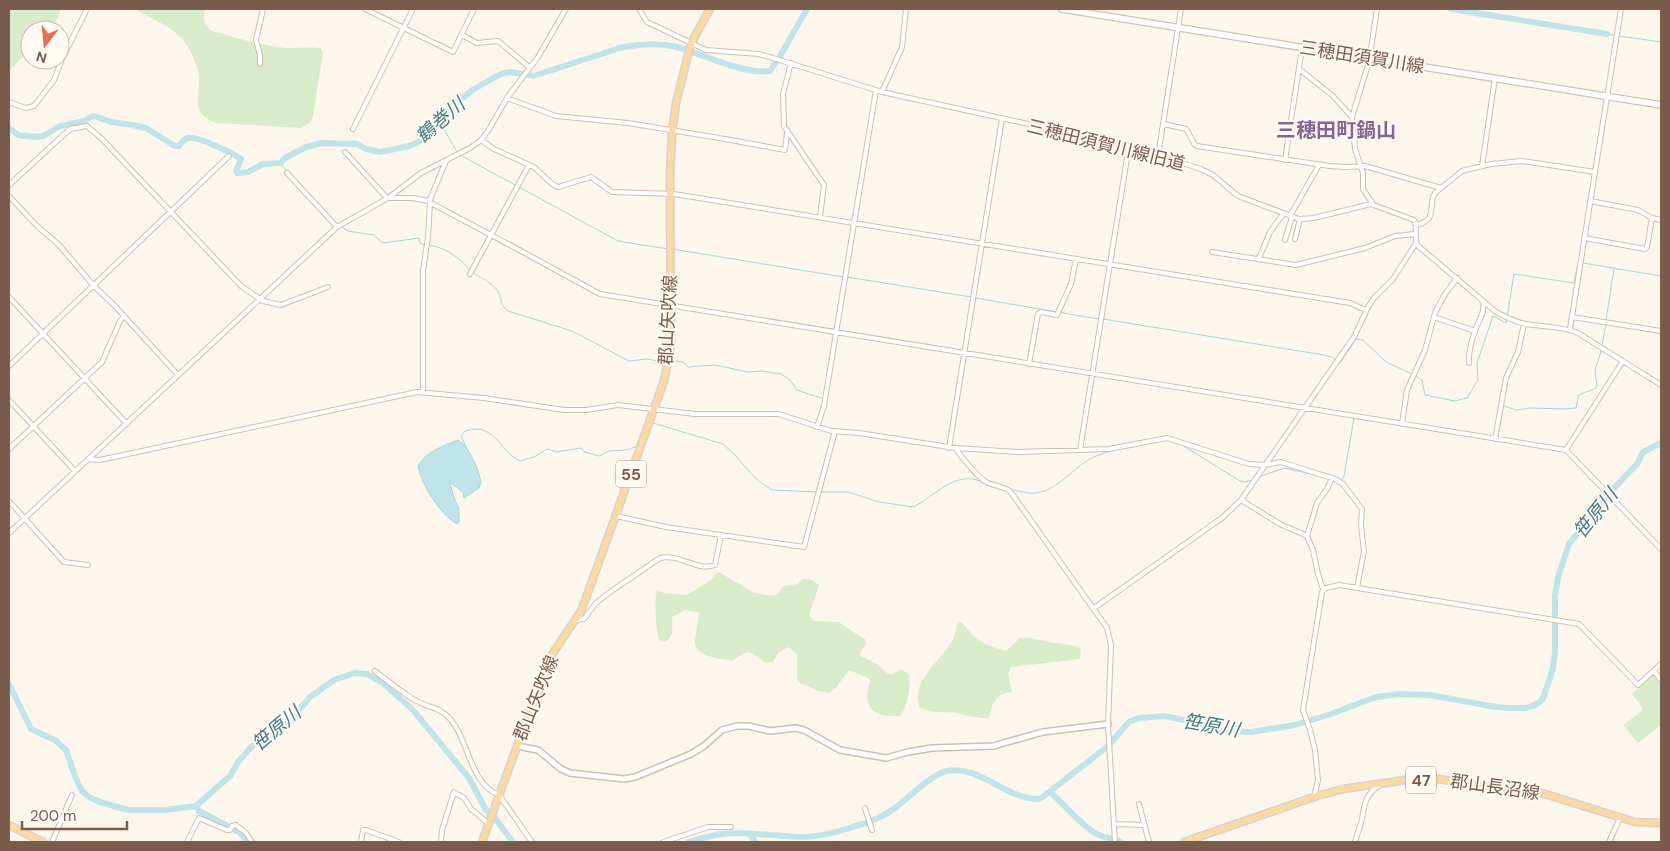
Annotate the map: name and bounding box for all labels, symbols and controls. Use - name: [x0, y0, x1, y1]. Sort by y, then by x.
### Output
- north arrow: [20, 20, 70, 70]
- street label: 三穂田須賀川線: [1298, 35, 1426, 79]
- text: N: [34, 47, 49, 68]
- water label: 鶴巻川: [411, 91, 472, 149]
- street label: 三穂田須賀川線旧道: [1025, 114, 1187, 176]
- district label: 三穂田町鍋山: [1276, 117, 1396, 143]
- street label: 郡山矢吹線: [654, 274, 682, 366]
- road number: 55: [616, 460, 646, 488]
- water label: 笹原川: [1568, 482, 1624, 543]
- street label: 郡山矢吹線: [508, 652, 564, 744]
- water label: 笹原川: [246, 699, 308, 756]
- water label: 笹原川: [1181, 708, 1243, 743]
- road number: 47: [1406, 766, 1436, 794]
- street label: 郡山長沼線: [1449, 769, 1541, 805]
- scale bar: [22, 798, 128, 830]
- text: 200 m: [30, 806, 76, 826]

